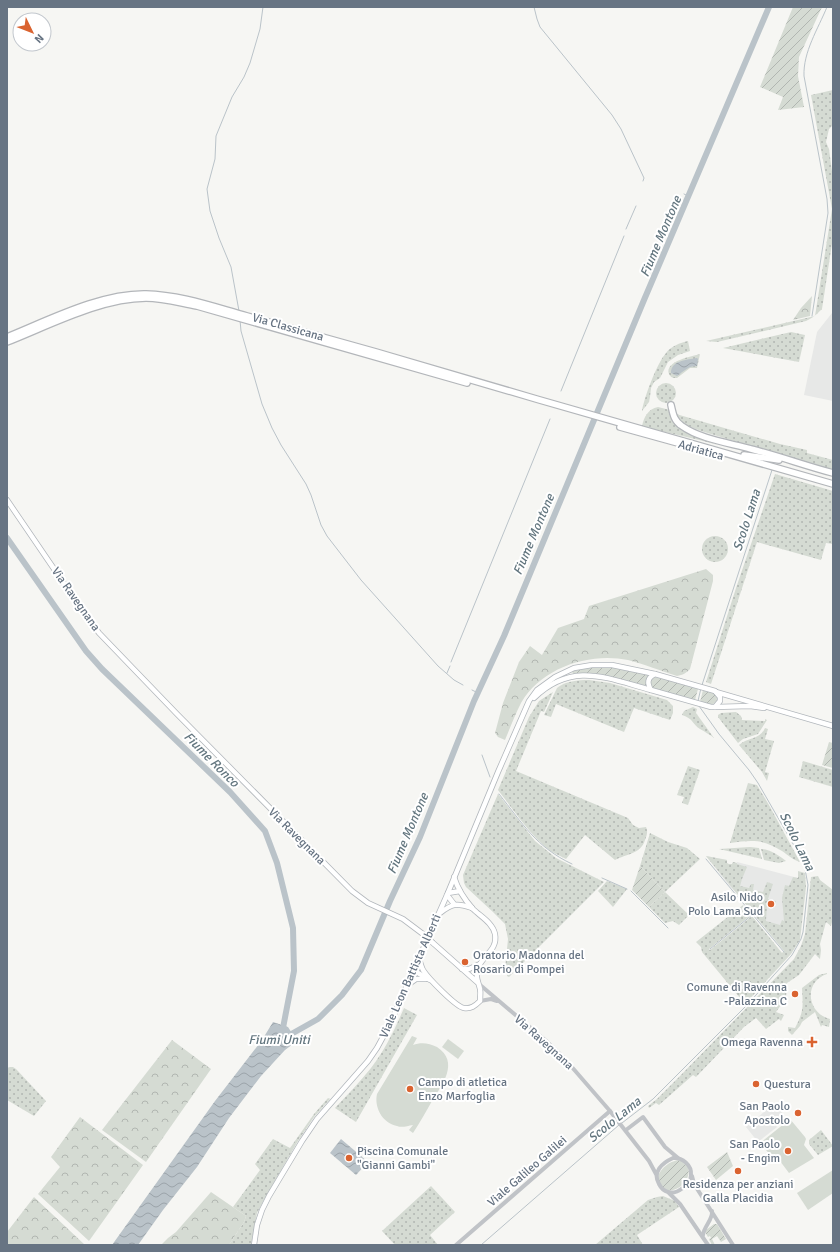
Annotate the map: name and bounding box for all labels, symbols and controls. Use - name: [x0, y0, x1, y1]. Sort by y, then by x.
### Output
- north arrow: [12, 12, 52, 52]
- text: N: [32, 31, 46, 46]
- water label: Fiume Montone: [637, 192, 686, 279]
- street label: Via Classicana: [250, 310, 325, 345]
- street label: Adriatica: [676, 437, 725, 464]
- water label: Scolo Lama: [730, 487, 765, 553]
- water label: Fiume Montone: [510, 490, 559, 577]
- street label: Via Ravegnana: [48, 564, 103, 634]
- water label: Fiume Ronco: [180, 729, 243, 791]
- water label: Fiume Montone: [384, 789, 433, 876]
- street label: Via Ravegnana: [265, 805, 328, 868]
- water label: Scolo Lama: [776, 809, 818, 874]
- place label: Asilo Nido Polo Lama Sud: [688, 890, 763, 919]
- marker: Asilo Nido Polo Lama Sud: [766, 899, 776, 909]
- street label: Viale Leon Battista Alberti: [376, 912, 445, 1041]
- place label: Oratorio Madonna del Rosario di Pompei: [473, 948, 585, 977]
- marker: Oratorio Madonna del Rosario di Pompei: [460, 957, 470, 967]
- place label: Comune di Ravenna -Palazzina C: [687, 980, 787, 1009]
- marker: Comune di Ravenna -Palazzina C: [790, 989, 800, 999]
- street label: Via Ravegnana: [511, 1012, 576, 1073]
- water label: Fiumi Uniti: [248, 1032, 311, 1048]
- place label: Omega Ravenna: [721, 1035, 803, 1050]
- marker: Omega Ravenna: [806, 1036, 818, 1048]
- place label: Campo di atletica Enzo Marfoglia: [418, 1075, 507, 1104]
- place label: Questura: [764, 1077, 811, 1092]
- marker: Questura: [751, 1079, 761, 1089]
- marker: Campo di atletica Enzo Marfoglia: [405, 1084, 415, 1094]
- water label: Scolo Lama: [585, 1093, 645, 1146]
- place label: San Paolo Apostolo: [740, 1099, 790, 1128]
- marker: San Paolo Apostolo: [793, 1108, 803, 1118]
- street label: Viale Galileo Galilei: [485, 1133, 570, 1210]
- place label: San Paolo - Engim: [730, 1137, 780, 1166]
- place label: Piscina Comunale "Gianni Gambi": [357, 1144, 448, 1173]
- marker: San Paolo - Engim: [783, 1146, 793, 1156]
- marker: Piscina Comunale "Gianni Gambi": [344, 1153, 354, 1163]
- marker: Residenza per anziani Galla Placidia: [733, 1166, 743, 1176]
- place label: Residenza per anziani Galla Placidia: [682, 1177, 794, 1206]

